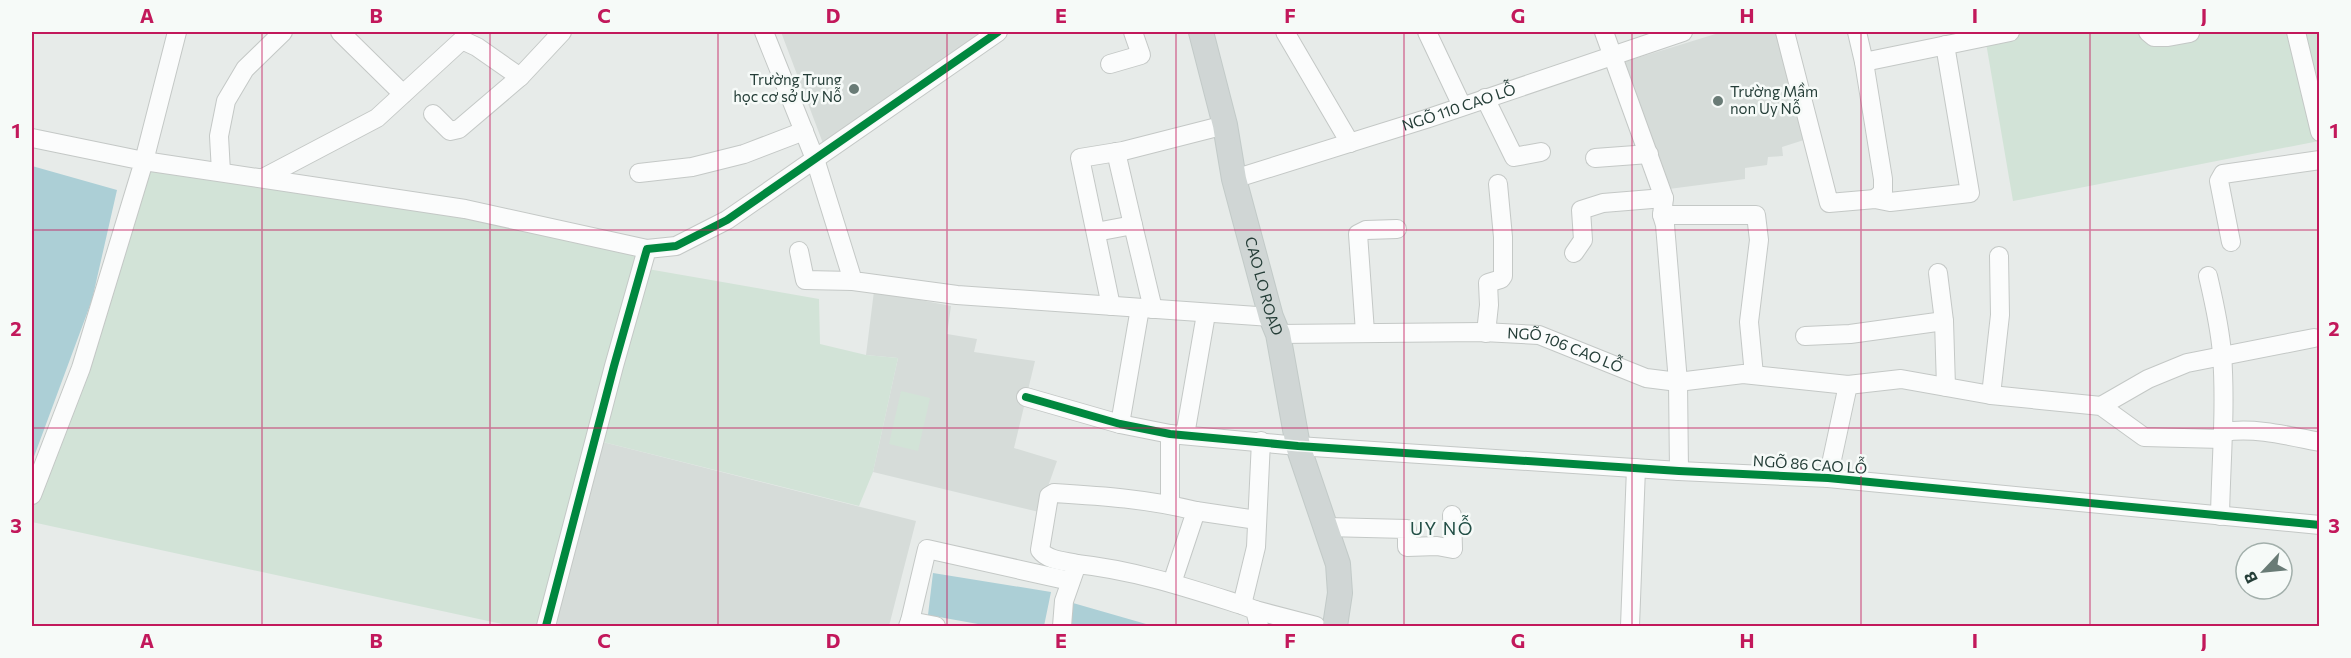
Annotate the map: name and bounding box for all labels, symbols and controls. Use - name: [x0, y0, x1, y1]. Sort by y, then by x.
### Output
- text: A: [140, 3, 154, 27]
- text: B: [369, 3, 383, 27]
- text: C: [597, 3, 611, 27]
- text: D: [826, 3, 840, 27]
- text: E: [1055, 3, 1067, 27]
- text: F: [1284, 3, 1296, 27]
- text: G: [1511, 3, 1525, 27]
- text: H: [1740, 3, 1755, 27]
- text: I: [1972, 3, 1978, 27]
- text: J: [2201, 3, 2207, 27]
- place label: Trường Trung học cơ sở Uy Nỗ: [733, 70, 842, 105]
- street label: NGÕ 110 CAO LỖ: [1400, 76, 1518, 134]
- marker: Trường Trung học cơ sở Uy Nỗ: [847, 82, 861, 96]
- place label: Trường Mầm non Uy Nỗ: [1730, 82, 1818, 117]
- marker: Trường Mầm non Uy Nỗ: [1711, 94, 1725, 108]
- text: 1: [11, 118, 21, 142]
- text: 1: [2329, 118, 2339, 142]
- street label: CAO LO ROAD: [1242, 235, 1288, 338]
- text: 2: [10, 316, 22, 340]
- text: 2: [2328, 316, 2340, 340]
- street label: NGÕ 106 CAO LỖ: [1507, 323, 1627, 376]
- street label: NGÕ 86 CAO LỖ: [1752, 448, 1868, 477]
- text: 3: [10, 513, 22, 537]
- text: 3: [2328, 513, 2340, 537]
- district label: UY NỖ: [1410, 515, 1474, 539]
- north arrow: [2234, 541, 2294, 601]
- text: B: [2239, 569, 2261, 587]
- text: A: [140, 628, 154, 652]
- text: B: [369, 628, 383, 652]
- text: C: [597, 628, 611, 652]
- text: D: [826, 628, 840, 652]
- text: E: [1055, 628, 1067, 652]
- text: F: [1284, 628, 1296, 652]
- text: G: [1511, 628, 1525, 652]
- text: H: [1740, 628, 1755, 652]
- text: I: [1972, 628, 1978, 652]
- text: J: [2201, 628, 2207, 652]

